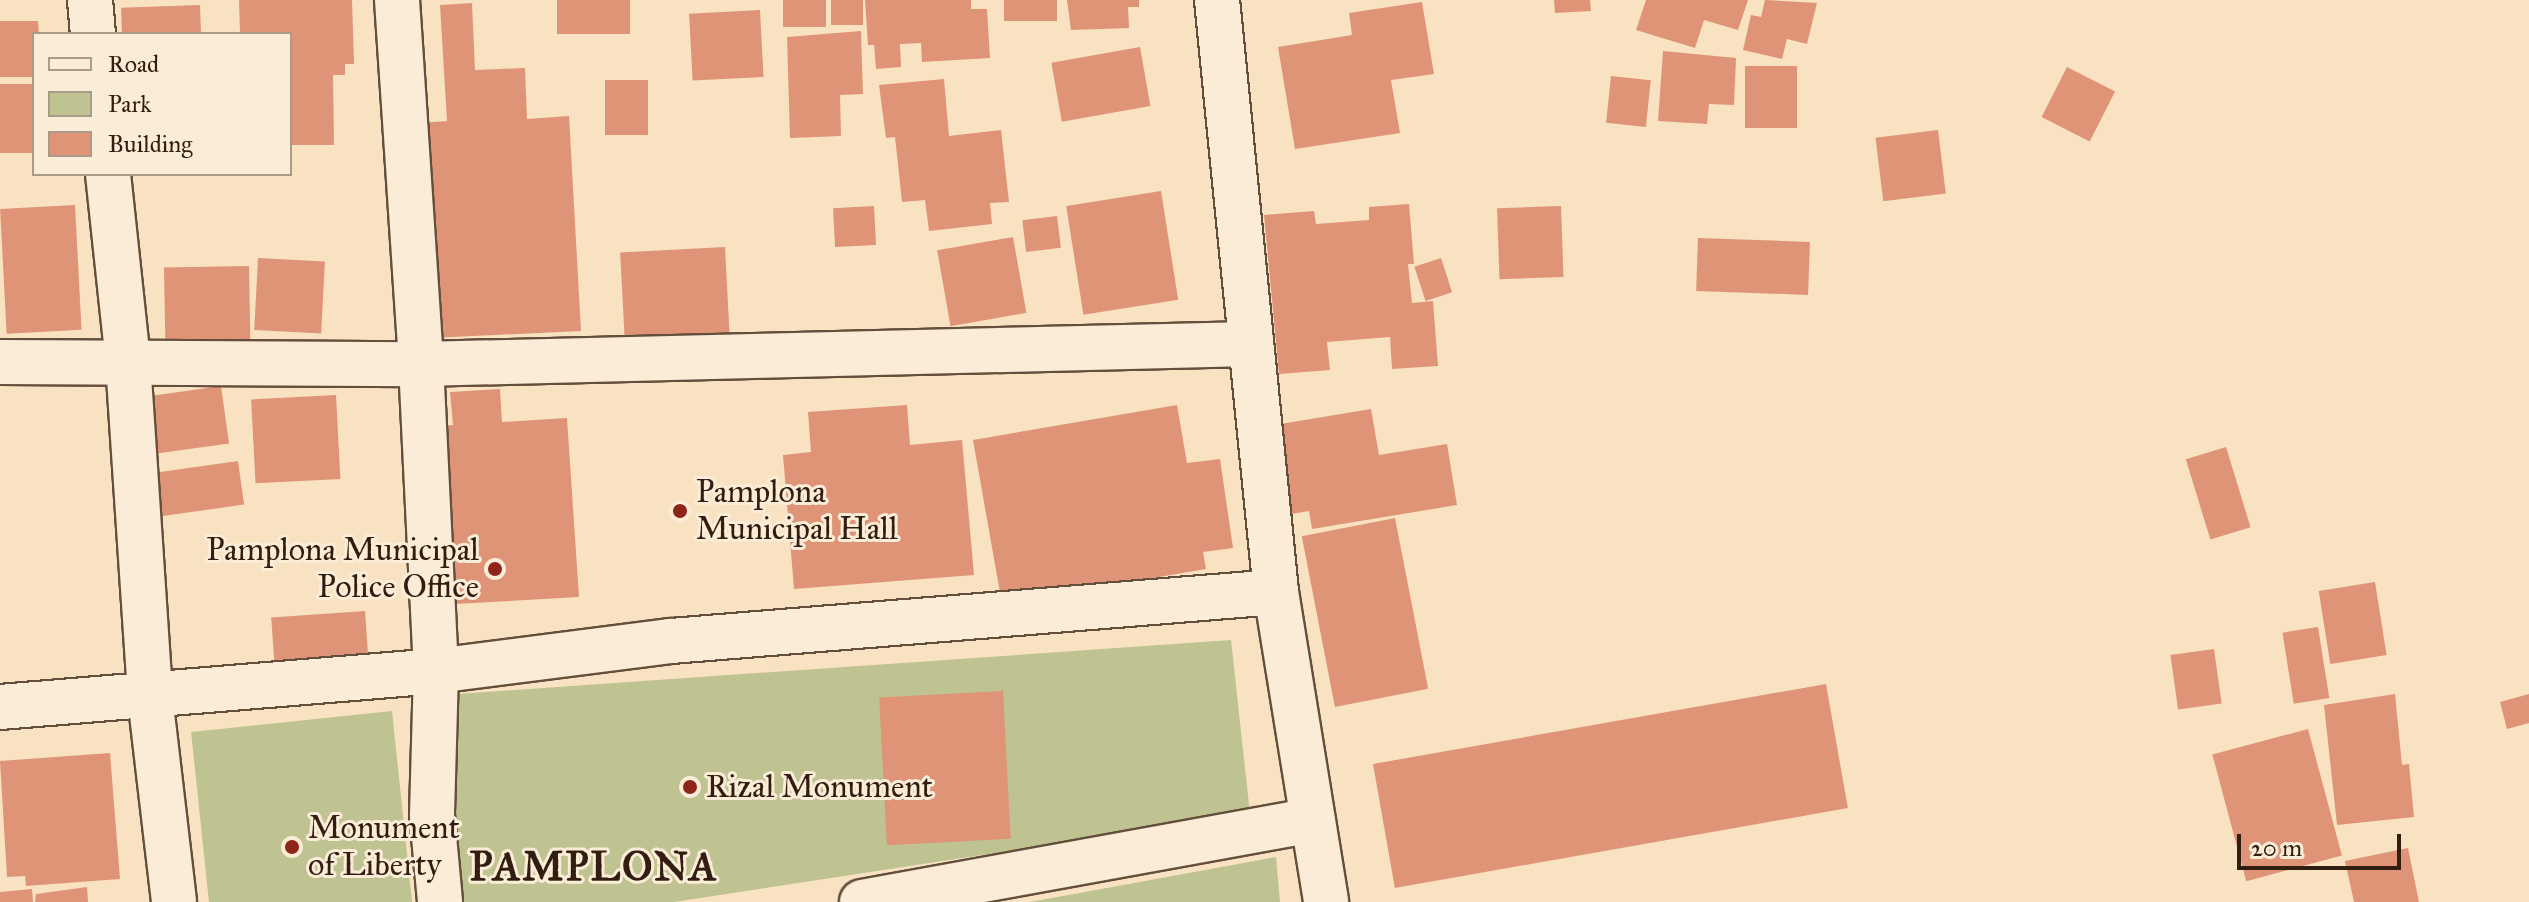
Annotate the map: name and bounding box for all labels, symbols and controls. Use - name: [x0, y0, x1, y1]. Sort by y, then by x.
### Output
- legend: [32, 32, 292, 176]
- text: Road: [108, 49, 159, 79]
- text: Park: [108, 89, 151, 119]
- text: Building: [108, 129, 193, 159]
- place label: Pamplona Municipal Hall: [696, 474, 898, 549]
- marker: Pamplona Municipal Hall: [671, 502, 689, 520]
- place label: Pamplona Municipal Police Office: [206, 532, 479, 607]
- marker: Pamplona Municipal Police Office: [486, 560, 504, 578]
- place label: Rizal Monument: [706, 768, 933, 806]
- marker: Rizal Monument: [681, 778, 699, 796]
- place label: Monument of Liberty: [308, 810, 460, 885]
- scale bar: [2241, 818, 2405, 868]
- text: 20 m: [2251, 833, 2302, 863]
- marker: Monument of Liberty: [283, 838, 301, 856]
- district label: PAMPLONA: [469, 843, 719, 891]

